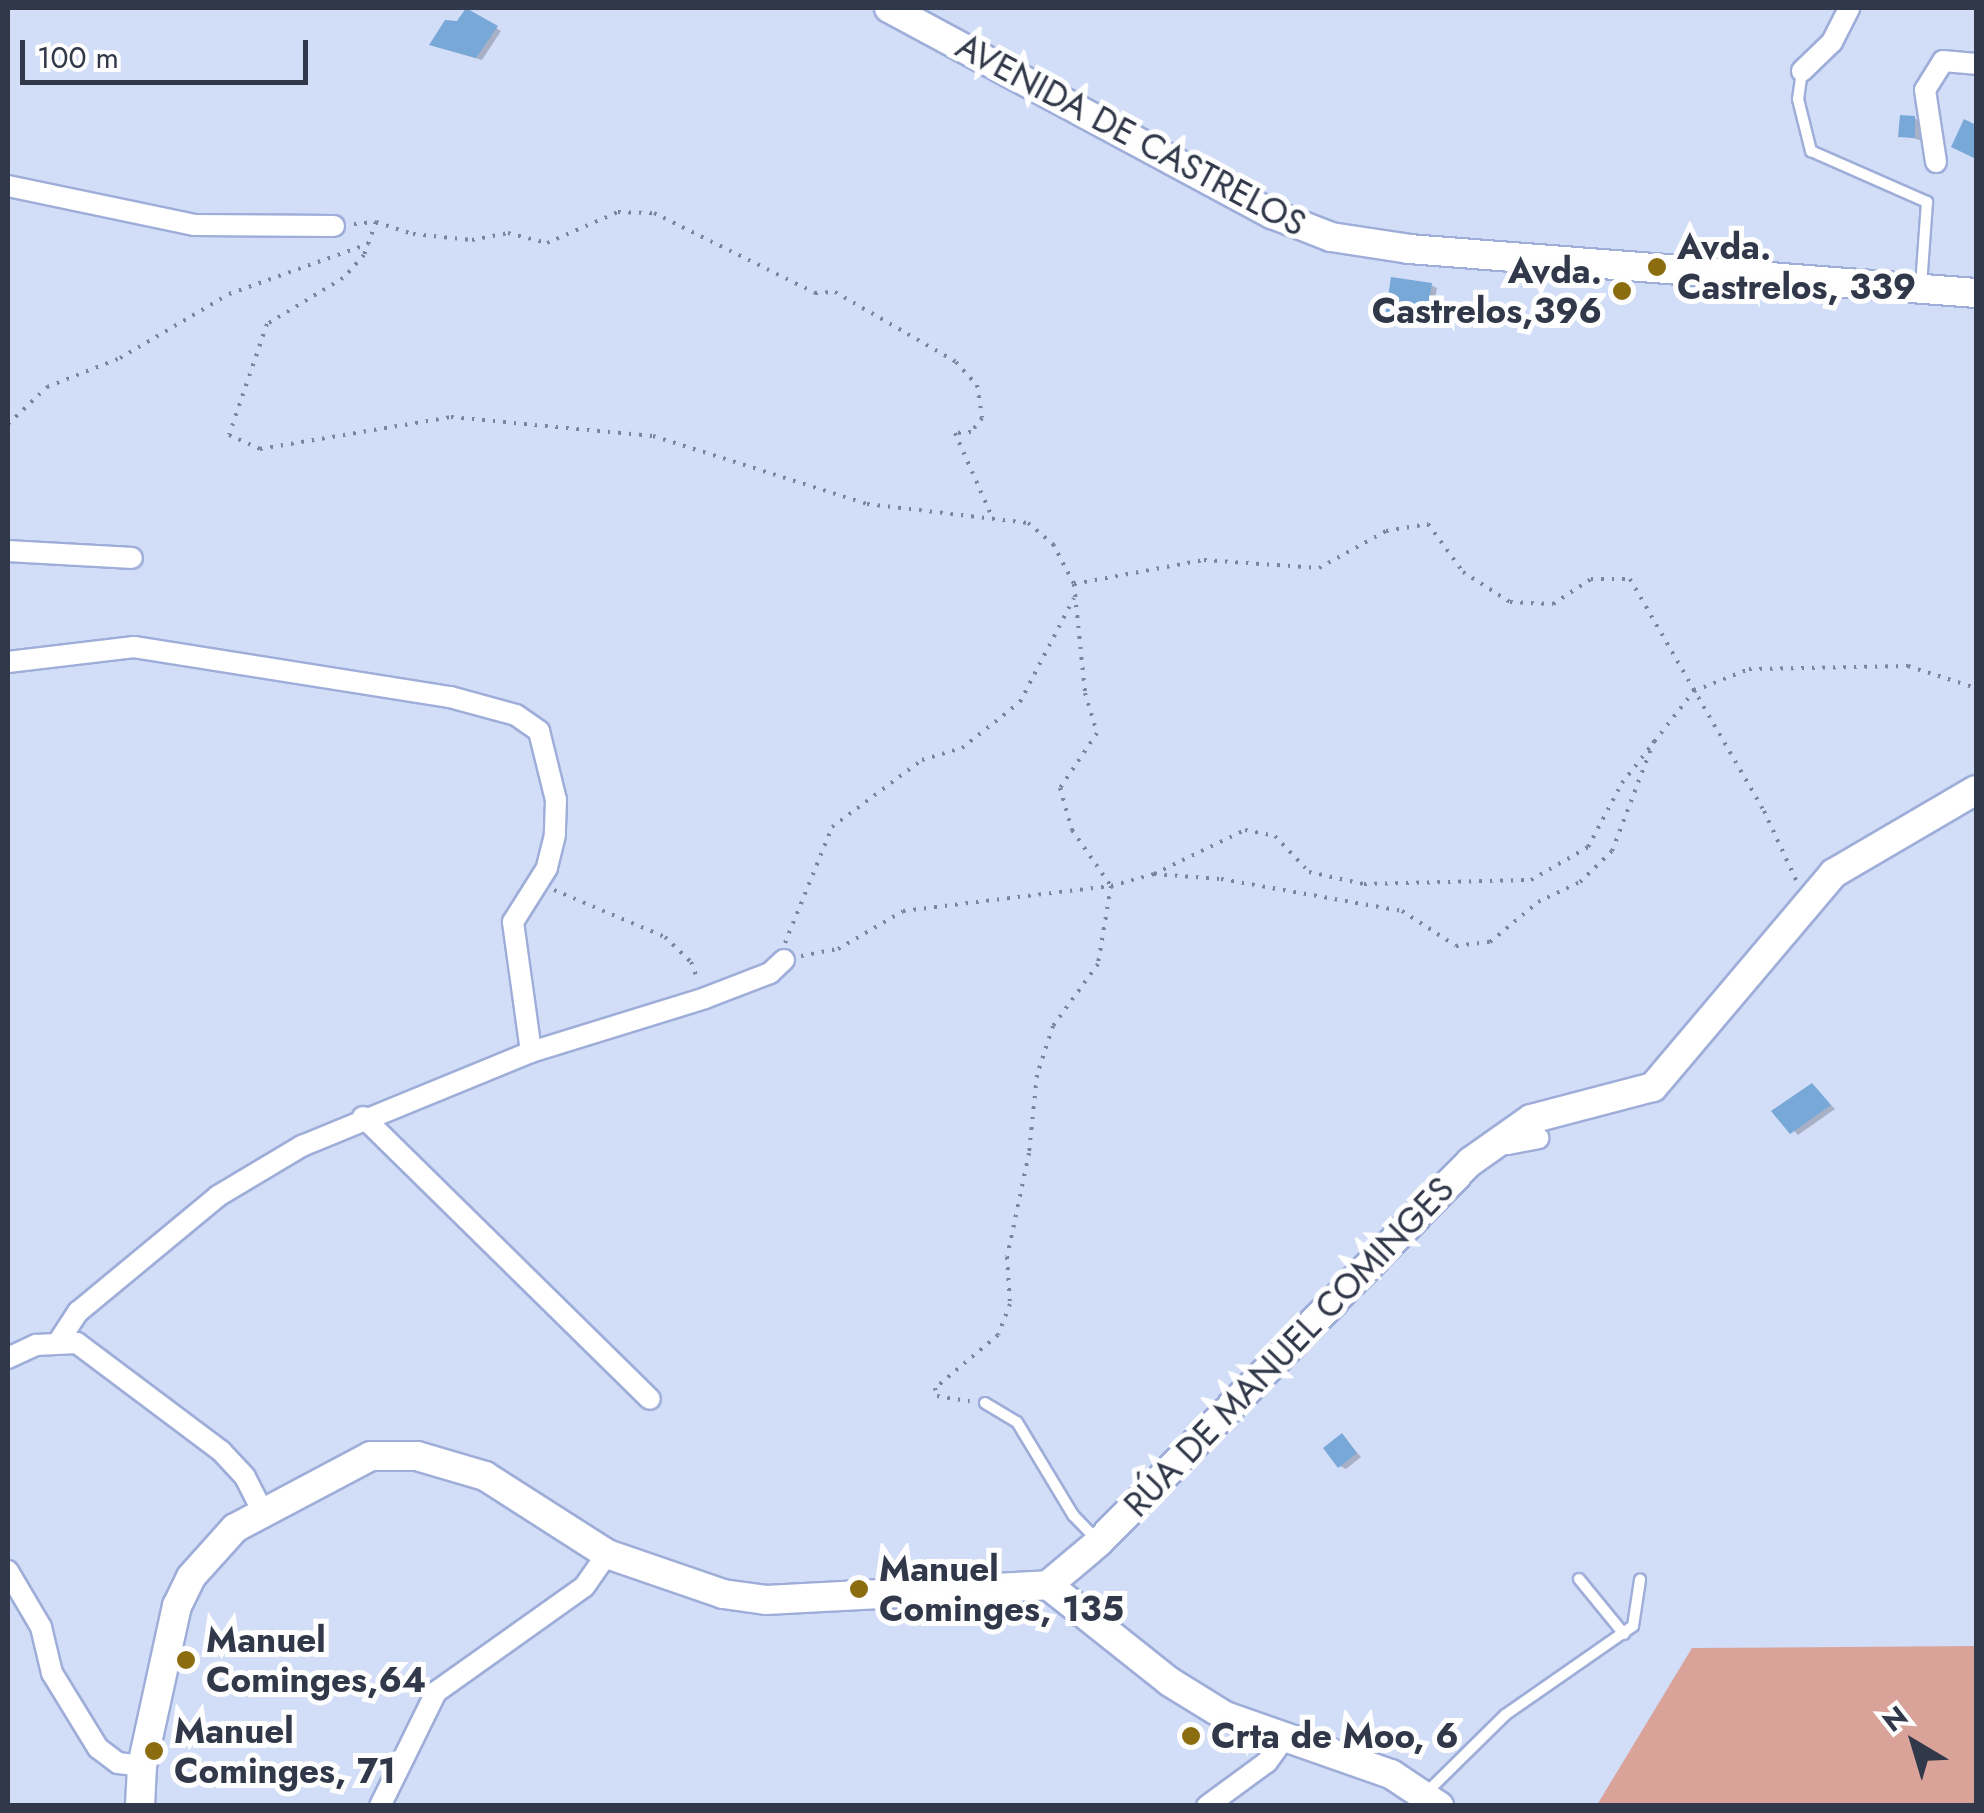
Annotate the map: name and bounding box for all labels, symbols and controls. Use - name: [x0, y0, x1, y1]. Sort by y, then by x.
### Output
- scale bar: [25, 20, 312, 82]
- street label: AVENIDA DE CASTRELOS: [949, 25, 1313, 245]
- text: 100 m: [37, 36, 119, 79]
- place label: Avda. Castrelos, 339: [1677, 226, 1916, 308]
- place label: Avda. Castrelos,396: [1372, 250, 1602, 332]
- marker: Avda. Castrelos, 339: [1646, 256, 1668, 278]
- marker: Avda. Castrelos,396: [1611, 280, 1633, 302]
- street label: RÚA DE MANUEL COMINGES: [1116, 1168, 1462, 1526]
- place label: Manuel Cominges, 135: [879, 1548, 1124, 1630]
- marker: Manuel Cominges, 135: [848, 1578, 870, 1600]
- place label: Manuel Cominges,64: [206, 1619, 426, 1701]
- marker: Manuel Cominges,64: [175, 1649, 197, 1671]
- north arrow: [1864, 1693, 1964, 1793]
- text: N: [1874, 1696, 1917, 1742]
- place label: Manuel Cominges, 71: [174, 1710, 396, 1792]
- place label: Crta de Moo, 6: [1211, 1715, 1459, 1757]
- marker: Crta de Moo, 6: [1180, 1725, 1202, 1747]
- marker: Manuel Cominges, 71: [143, 1740, 165, 1762]

